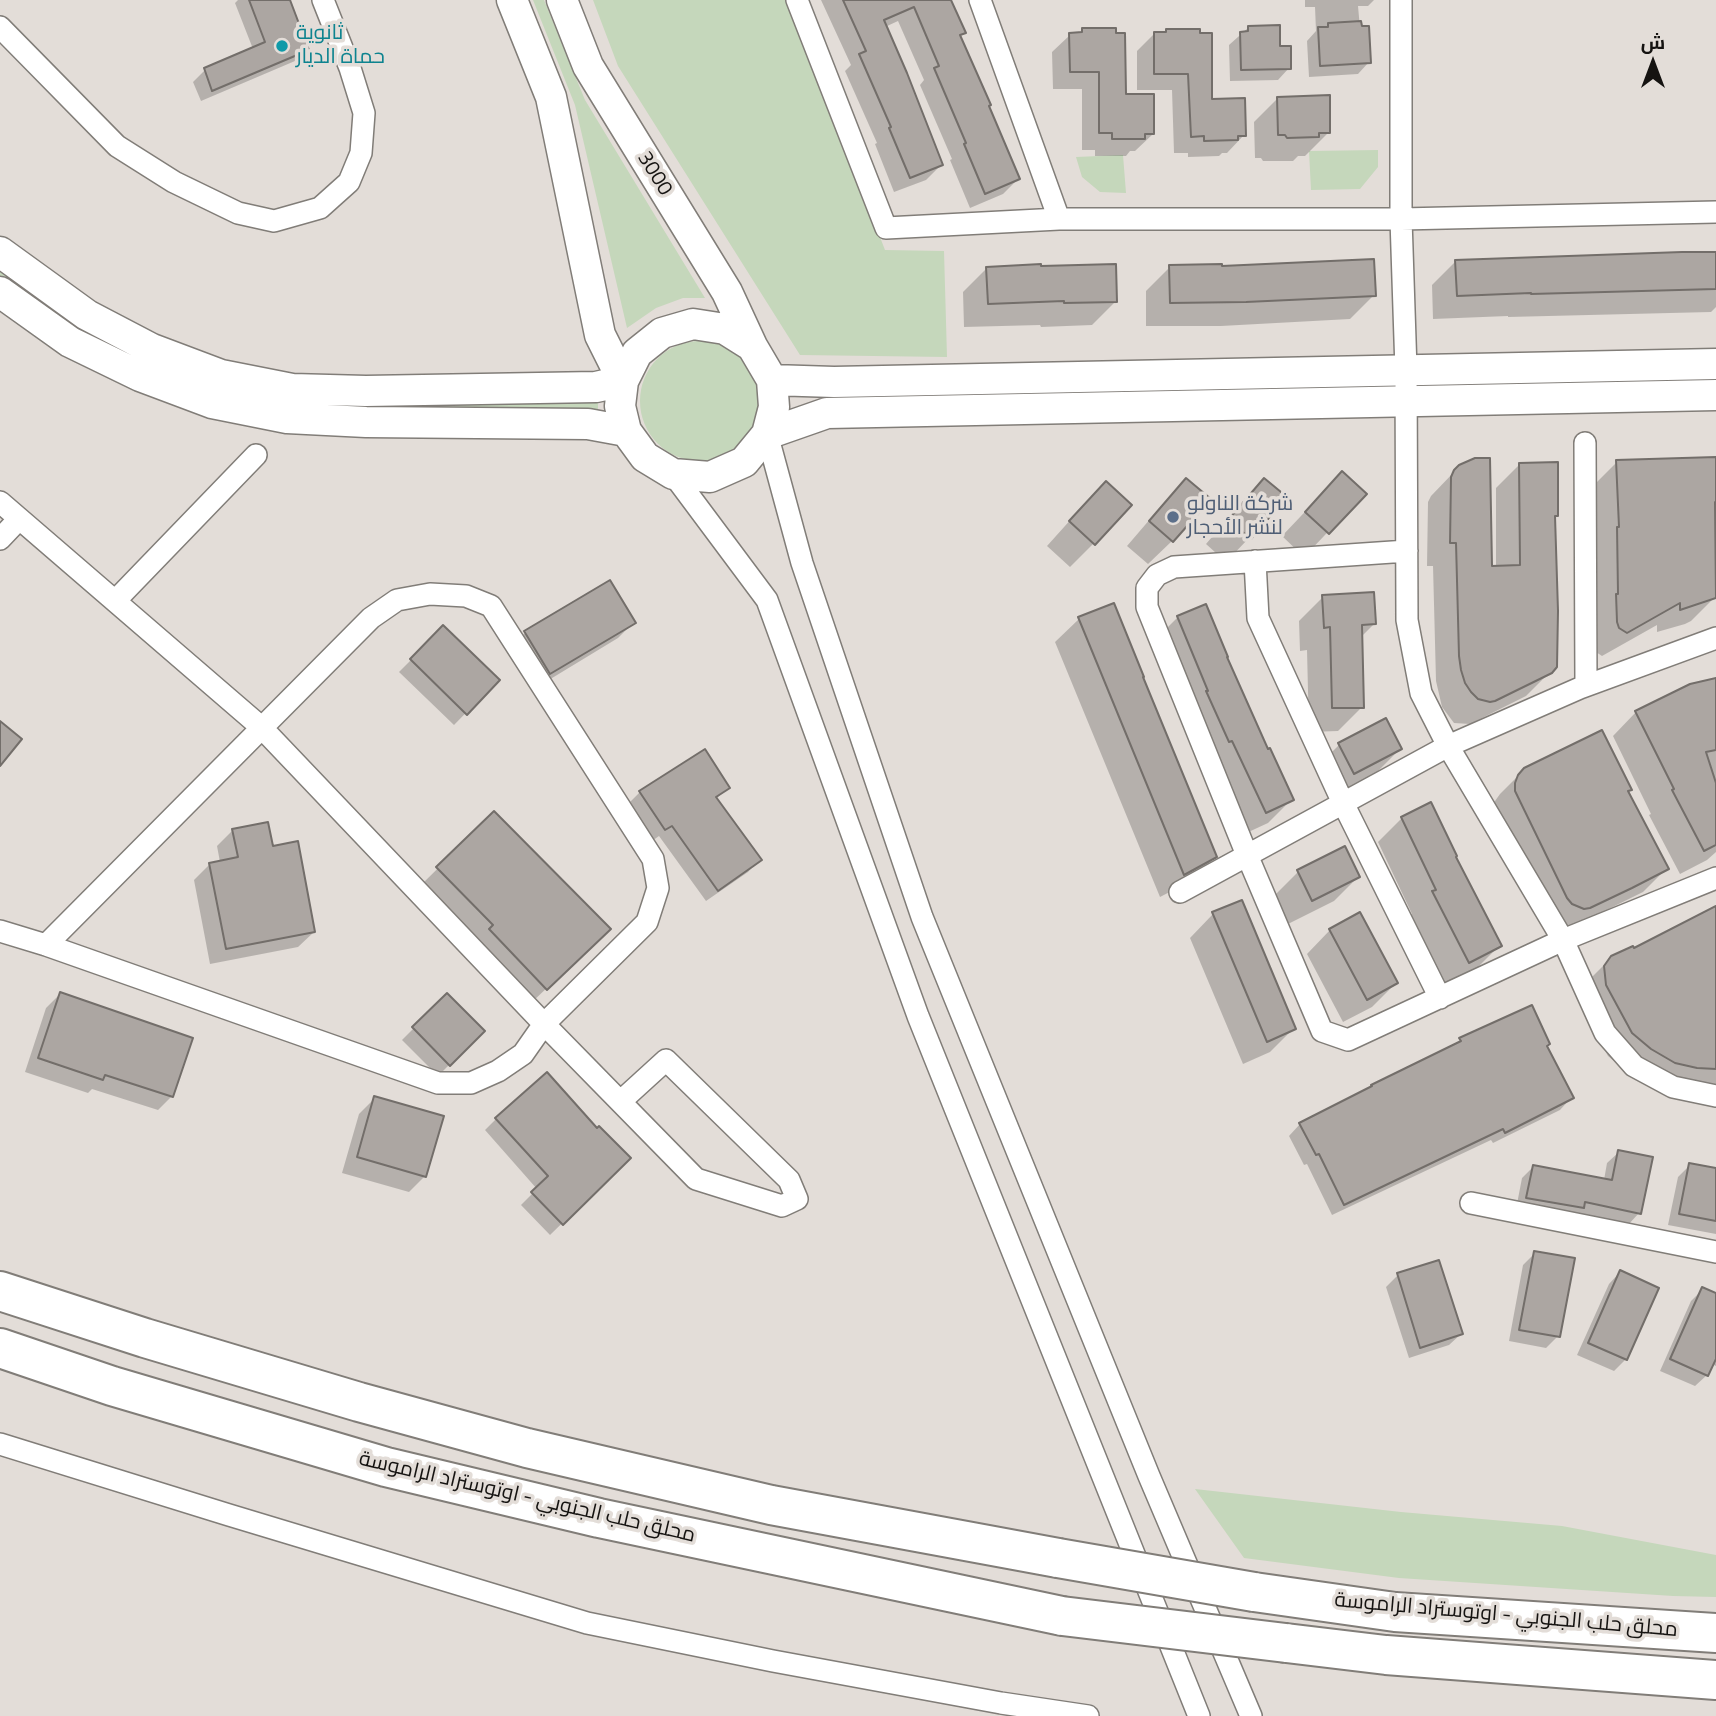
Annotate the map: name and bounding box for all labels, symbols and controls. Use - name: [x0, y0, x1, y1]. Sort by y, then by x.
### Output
- place label: ثانوية حماة الديار: [296, 21, 385, 71]
- text: ش: [1641, 27, 1665, 56]
- north arrow: [1618, 28, 1688, 98]
- marker: ثانوية حماة الديار: [274, 38, 290, 54]
- street label: 3000: [631, 147, 677, 201]
- place label: شركة الناولو لنشر الأحجار: [1187, 492, 1293, 542]
- marker: شركة الناولو لنشر الأحجار: [1165, 509, 1181, 525]
- street label: محلق حلب الجنوبي - اوتوستراد الراموسة: [356, 1447, 698, 1549]
- street label: محلق حلب الجنوبي - اوتوستراد الراموسة: [1333, 1588, 1679, 1644]

